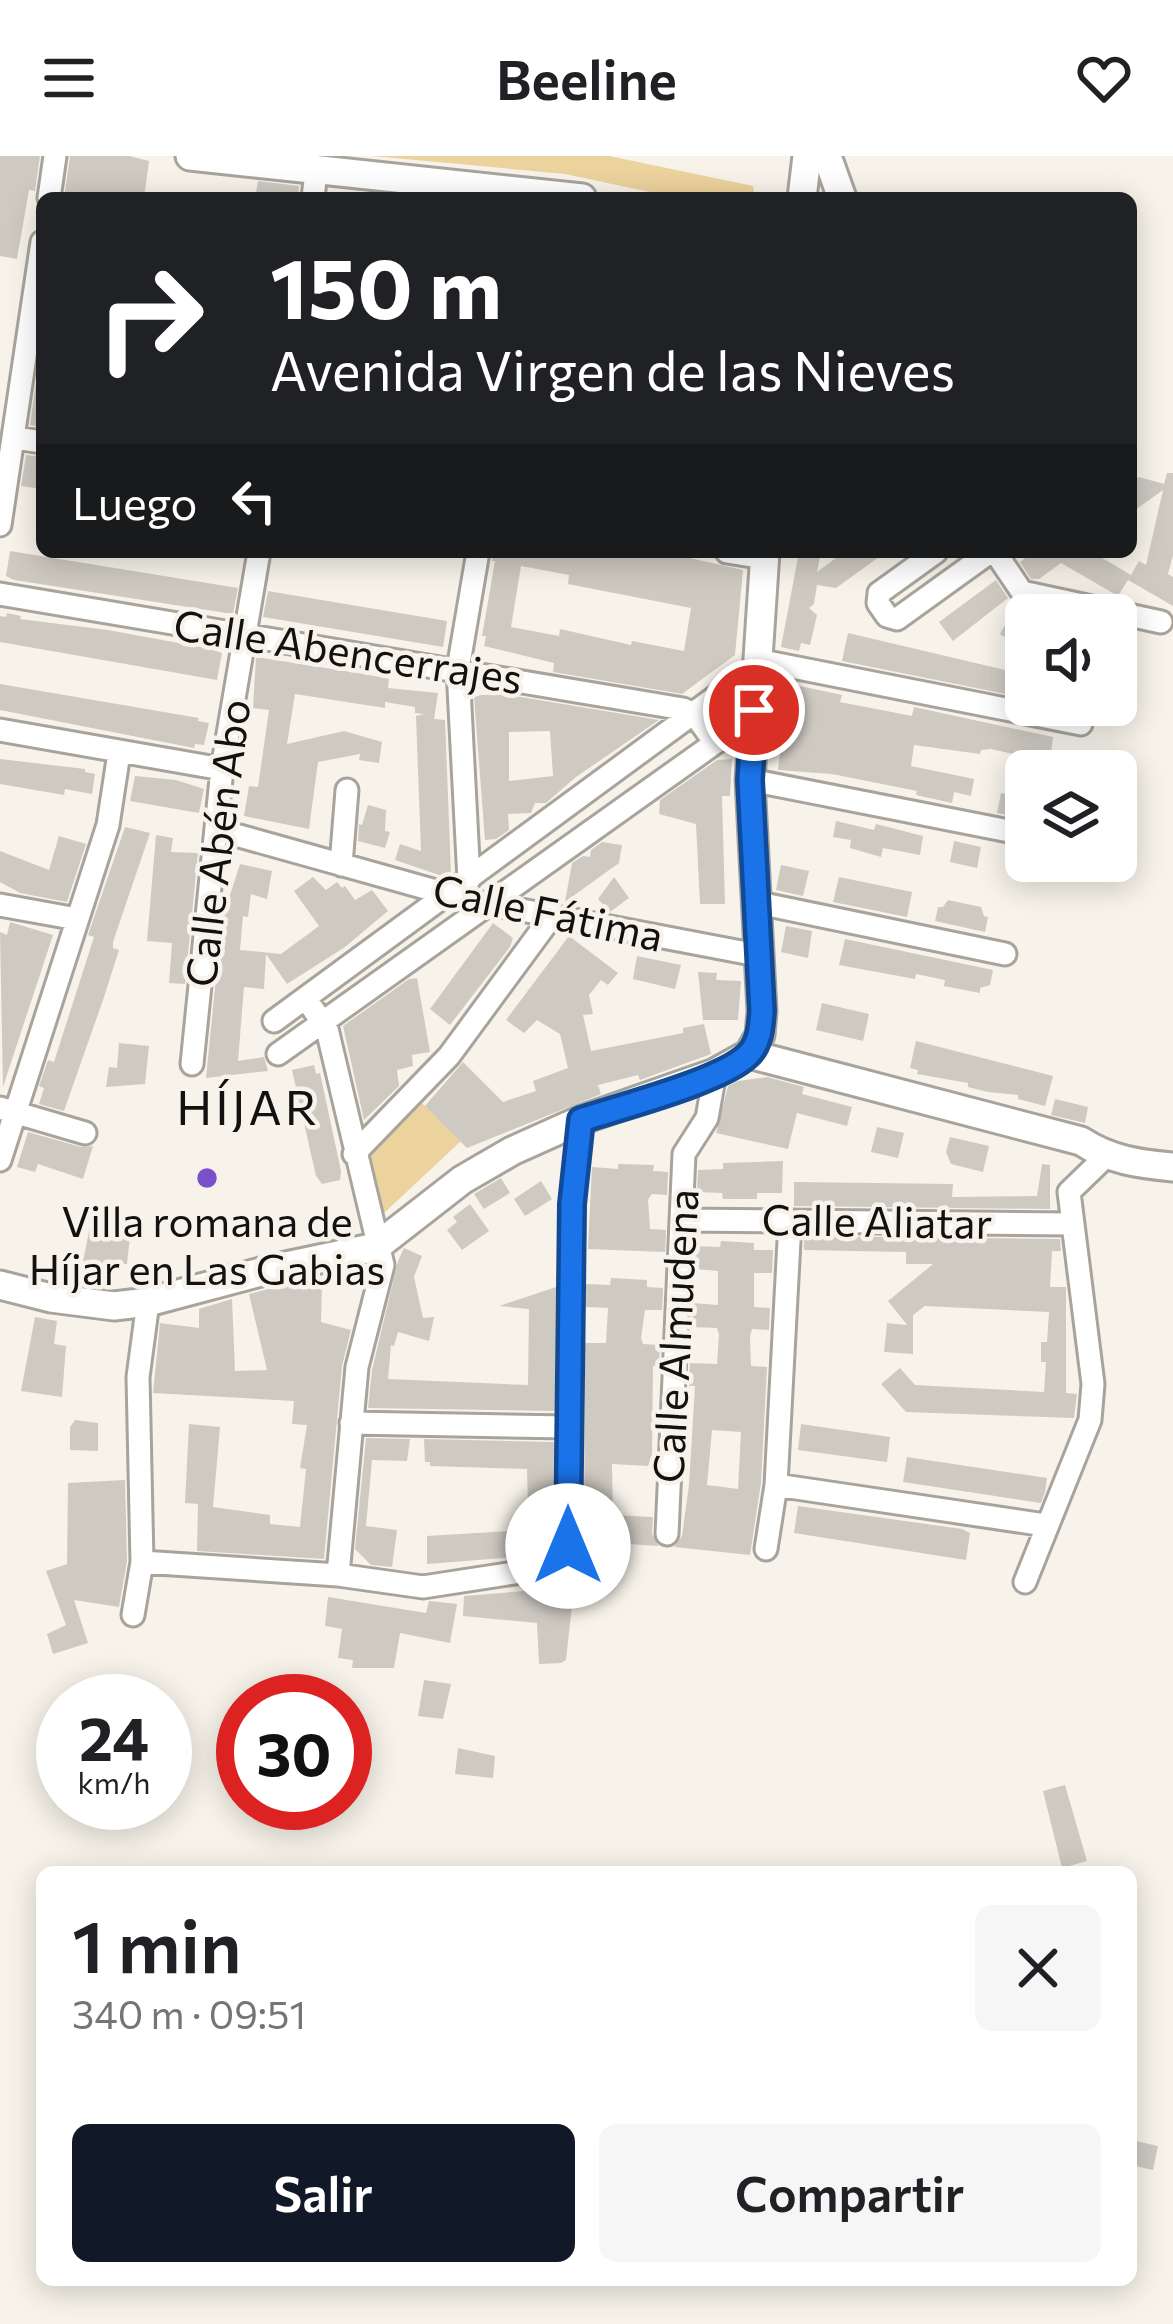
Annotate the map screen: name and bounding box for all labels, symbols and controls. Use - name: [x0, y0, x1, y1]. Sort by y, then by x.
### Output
- icon: menu: [36, 45, 102, 111]
- text: Beeline: [496, 45, 677, 111]
- icon: heart: [1071, 45, 1137, 111]
- text: 150 m: [270, 234, 502, 336]
- icon: right: [72, 240, 228, 396]
- text: Avenida Virgen de las Nieves: [270, 336, 955, 402]
- icon: left: [221, 468, 287, 534]
- text: Luego: [72, 474, 197, 529]
- map controls: [1005, 594, 1137, 882]
- button: sound: [1005, 594, 1137, 726]
- street label: Calle Abencerrajes: [170, 597, 526, 703]
- pin: [703, 659, 805, 761]
- icon: arrive: [721, 677, 787, 743]
- street label: Calle Abén Abo: [173, 696, 259, 989]
- button: layers: [1005, 750, 1137, 882]
- street label: Calle Fátima: [429, 861, 668, 961]
- district label: HÍJAR: [176, 1076, 320, 1135]
- marker: Villa romana de Híjar en Las Gabias: [194, 1165, 220, 1191]
- street label: Calle Almudena: [640, 1188, 708, 1484]
- street label: Calle Aliatar: [761, 1192, 993, 1248]
- place label: Villa romana de Híjar en Las Gabias: [29, 1194, 385, 1294]
- position arrow: [505, 1483, 631, 1609]
- speed limit sign: 30: [216, 1674, 372, 1830]
- text: 24: [79, 1700, 149, 1773]
- text: km/h: [78, 1763, 150, 1800]
- text: 1 min: [72, 1900, 242, 1988]
- button: close: [975, 1905, 1101, 2031]
- text: 340 m · 09:51: [72, 1989, 306, 2037]
- button: Salir: [72, 2124, 575, 2262]
- button: Compartir: [599, 2124, 1101, 2262]

